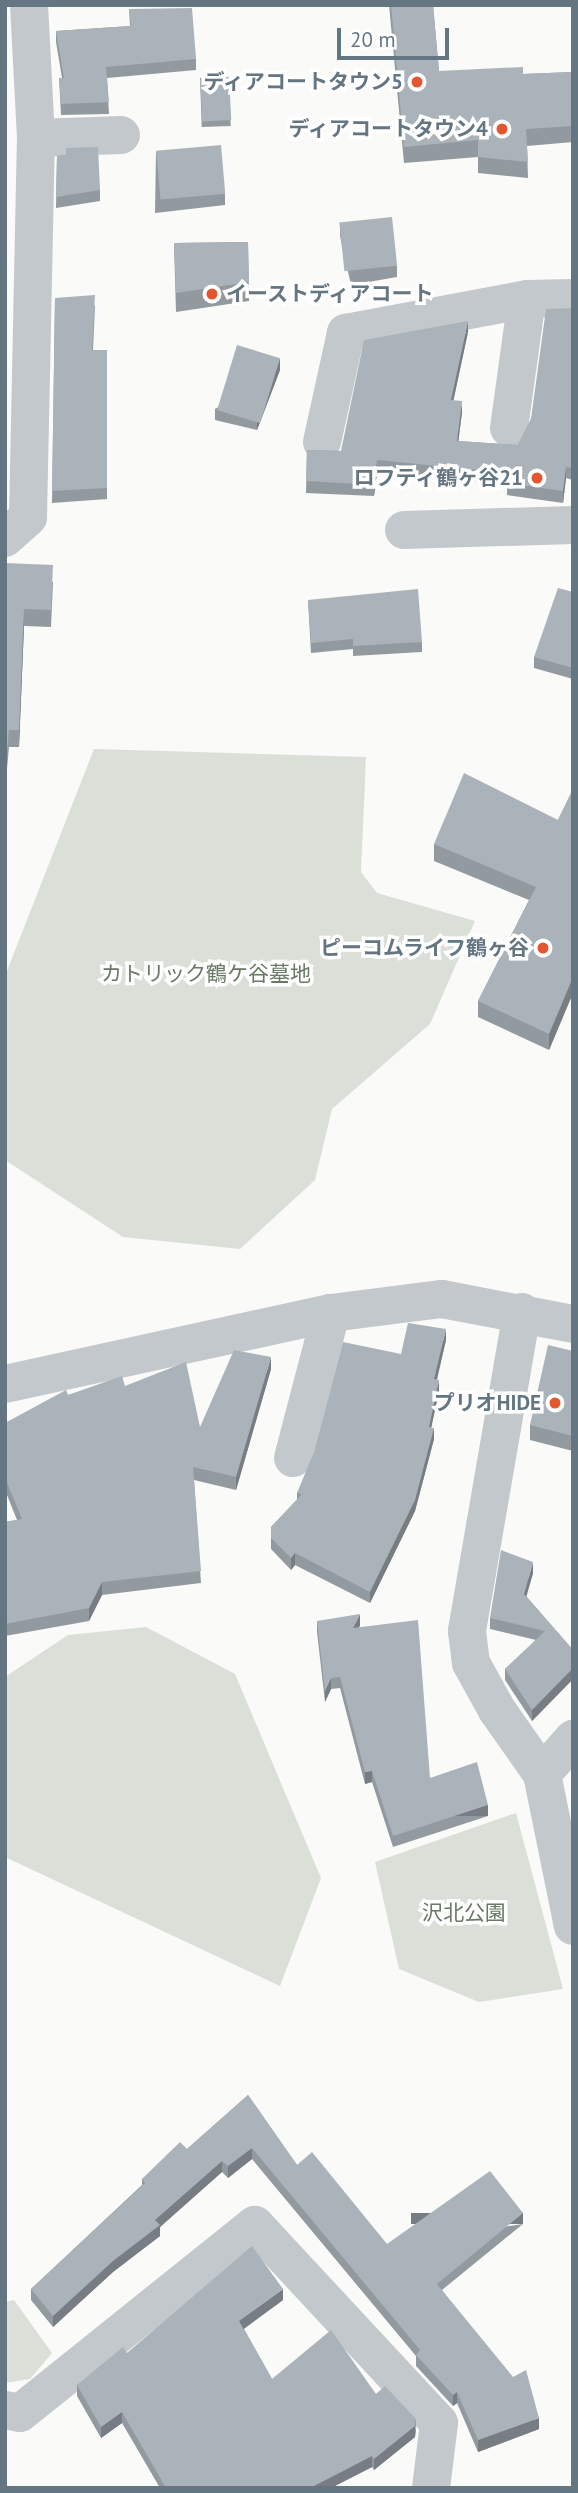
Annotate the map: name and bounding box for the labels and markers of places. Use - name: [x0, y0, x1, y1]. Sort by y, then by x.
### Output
- place label: ディアコートタウン5: [202, 69, 403, 95]
- marker: ディアコートタウン5: [409, 74, 425, 90]
- place label: ディアコートタウン4: [287, 116, 488, 142]
- marker: ディアコートタウン4: [494, 121, 510, 137]
- place label: イーストディアコート: [226, 281, 436, 307]
- marker: イーストディアコート: [204, 286, 220, 302]
- place label: ロフティ鶴ヶ谷21: [352, 465, 523, 491]
- marker: ロフティ鶴ヶ谷21: [529, 470, 545, 486]
- place label: ピーコムライフ鶴ヶ谷: [319, 935, 529, 961]
- marker: ピーコムライフ鶴ヶ谷: [535, 940, 551, 956]
- place label: プリオHIDE: [434, 1390, 541, 1416]
- marker: プリオHIDE: [547, 1395, 563, 1411]

